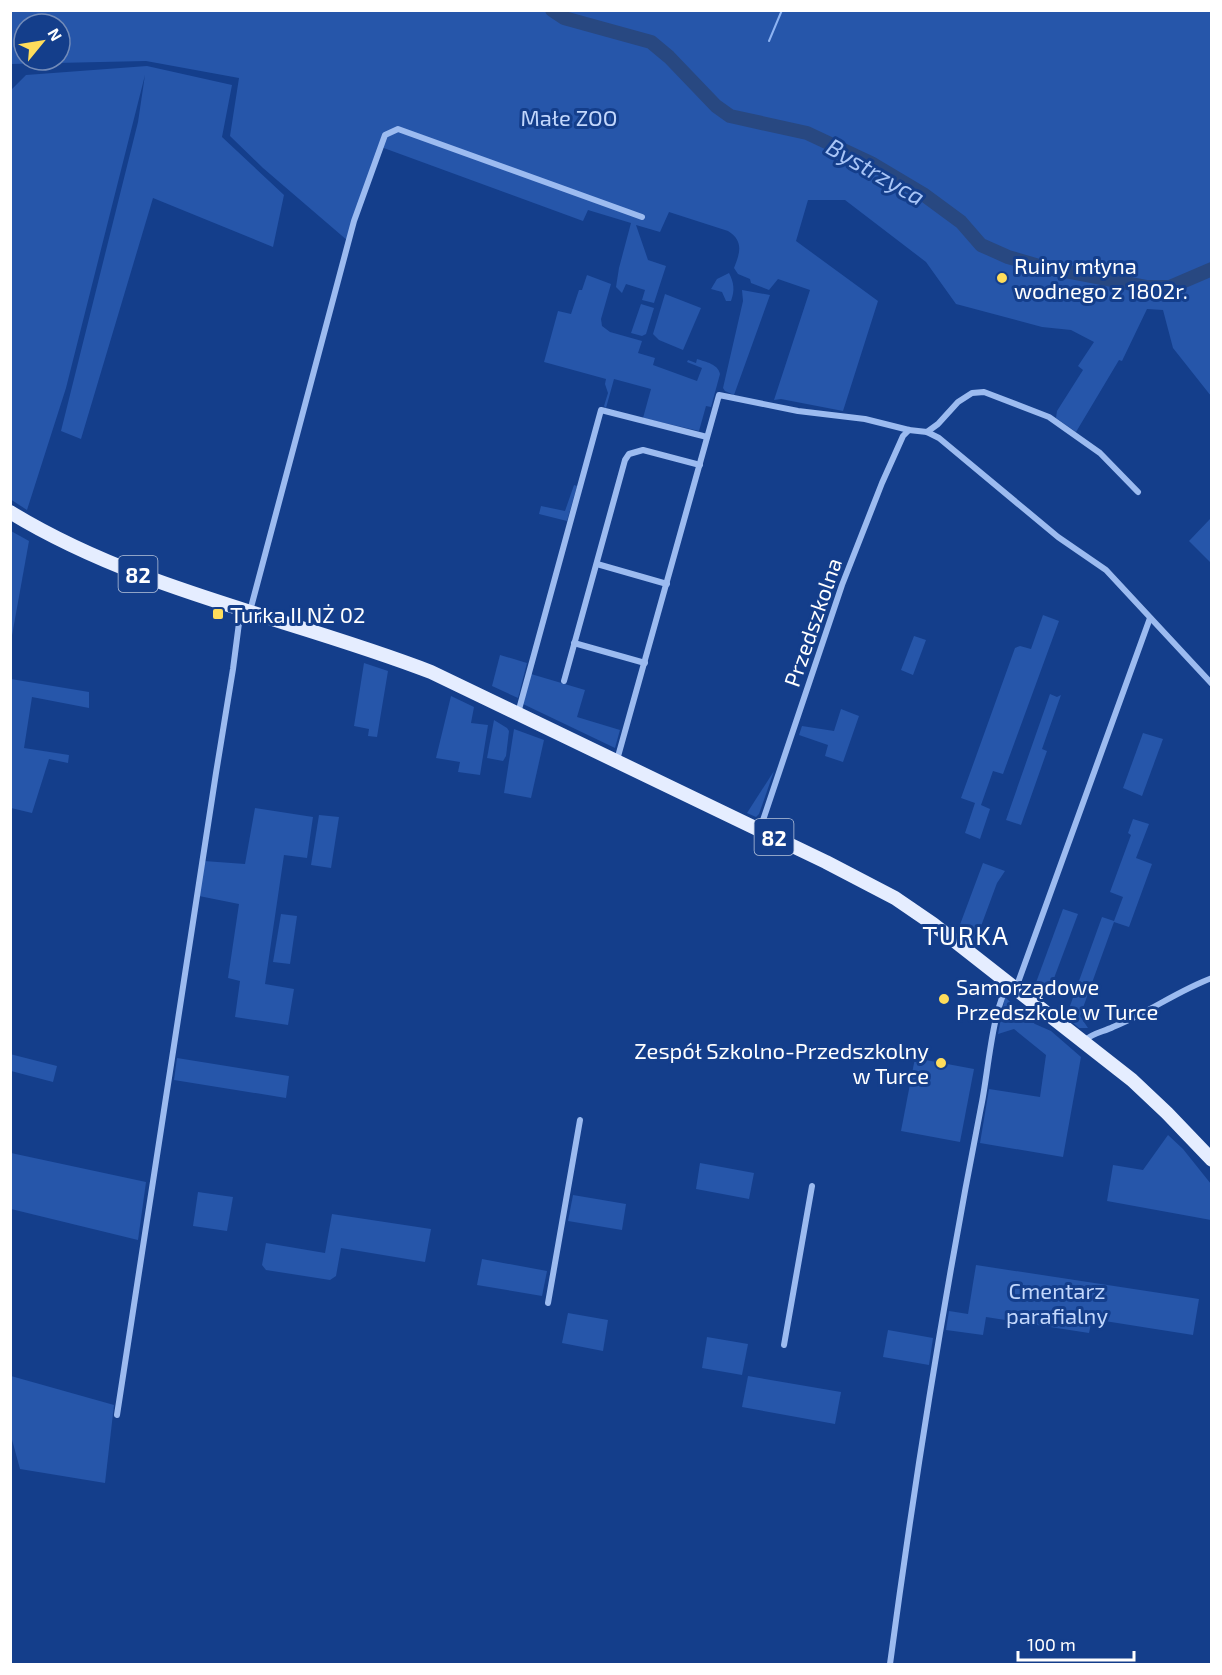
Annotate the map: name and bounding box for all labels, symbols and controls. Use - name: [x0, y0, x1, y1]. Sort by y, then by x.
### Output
- north arrow: [12, 12, 72, 72]
- text: N: [44, 24, 67, 44]
- park label: Małe ZOO: [520, 104, 618, 130]
- water label: Bystrzyca: [822, 131, 930, 211]
- place label: Ruiny młyna wodnego z 1802r.: [1014, 252, 1188, 303]
- marker: Ruiny młyna wodnego z 1802r.: [995, 271, 1009, 285]
- street label: Przedszkolna: [778, 554, 846, 690]
- road number: 82: [118, 556, 158, 592]
- place label: Turka II NŻ 02: [230, 601, 365, 627]
- marker: Turka II NŻ 02: [211, 607, 225, 621]
- road number: 82: [754, 819, 794, 855]
- district label: TURKA: [922, 919, 1010, 950]
- place label: Samorządowe Przedszkole w Turce: [956, 973, 1158, 1024]
- marker: Samorządowe Przedszkole w Turce: [937, 992, 951, 1006]
- place label: Zespół Szkolno-Przedszkolny w Turce: [634, 1037, 929, 1088]
- marker: Zespół Szkolno-Przedszkolny w Turce: [934, 1056, 948, 1070]
- park label: Cmentarz parafialny: [1006, 1277, 1108, 1328]
- scale bar: [1018, 1624, 1134, 1662]
- text: 100 m: [1027, 1633, 1076, 1655]

